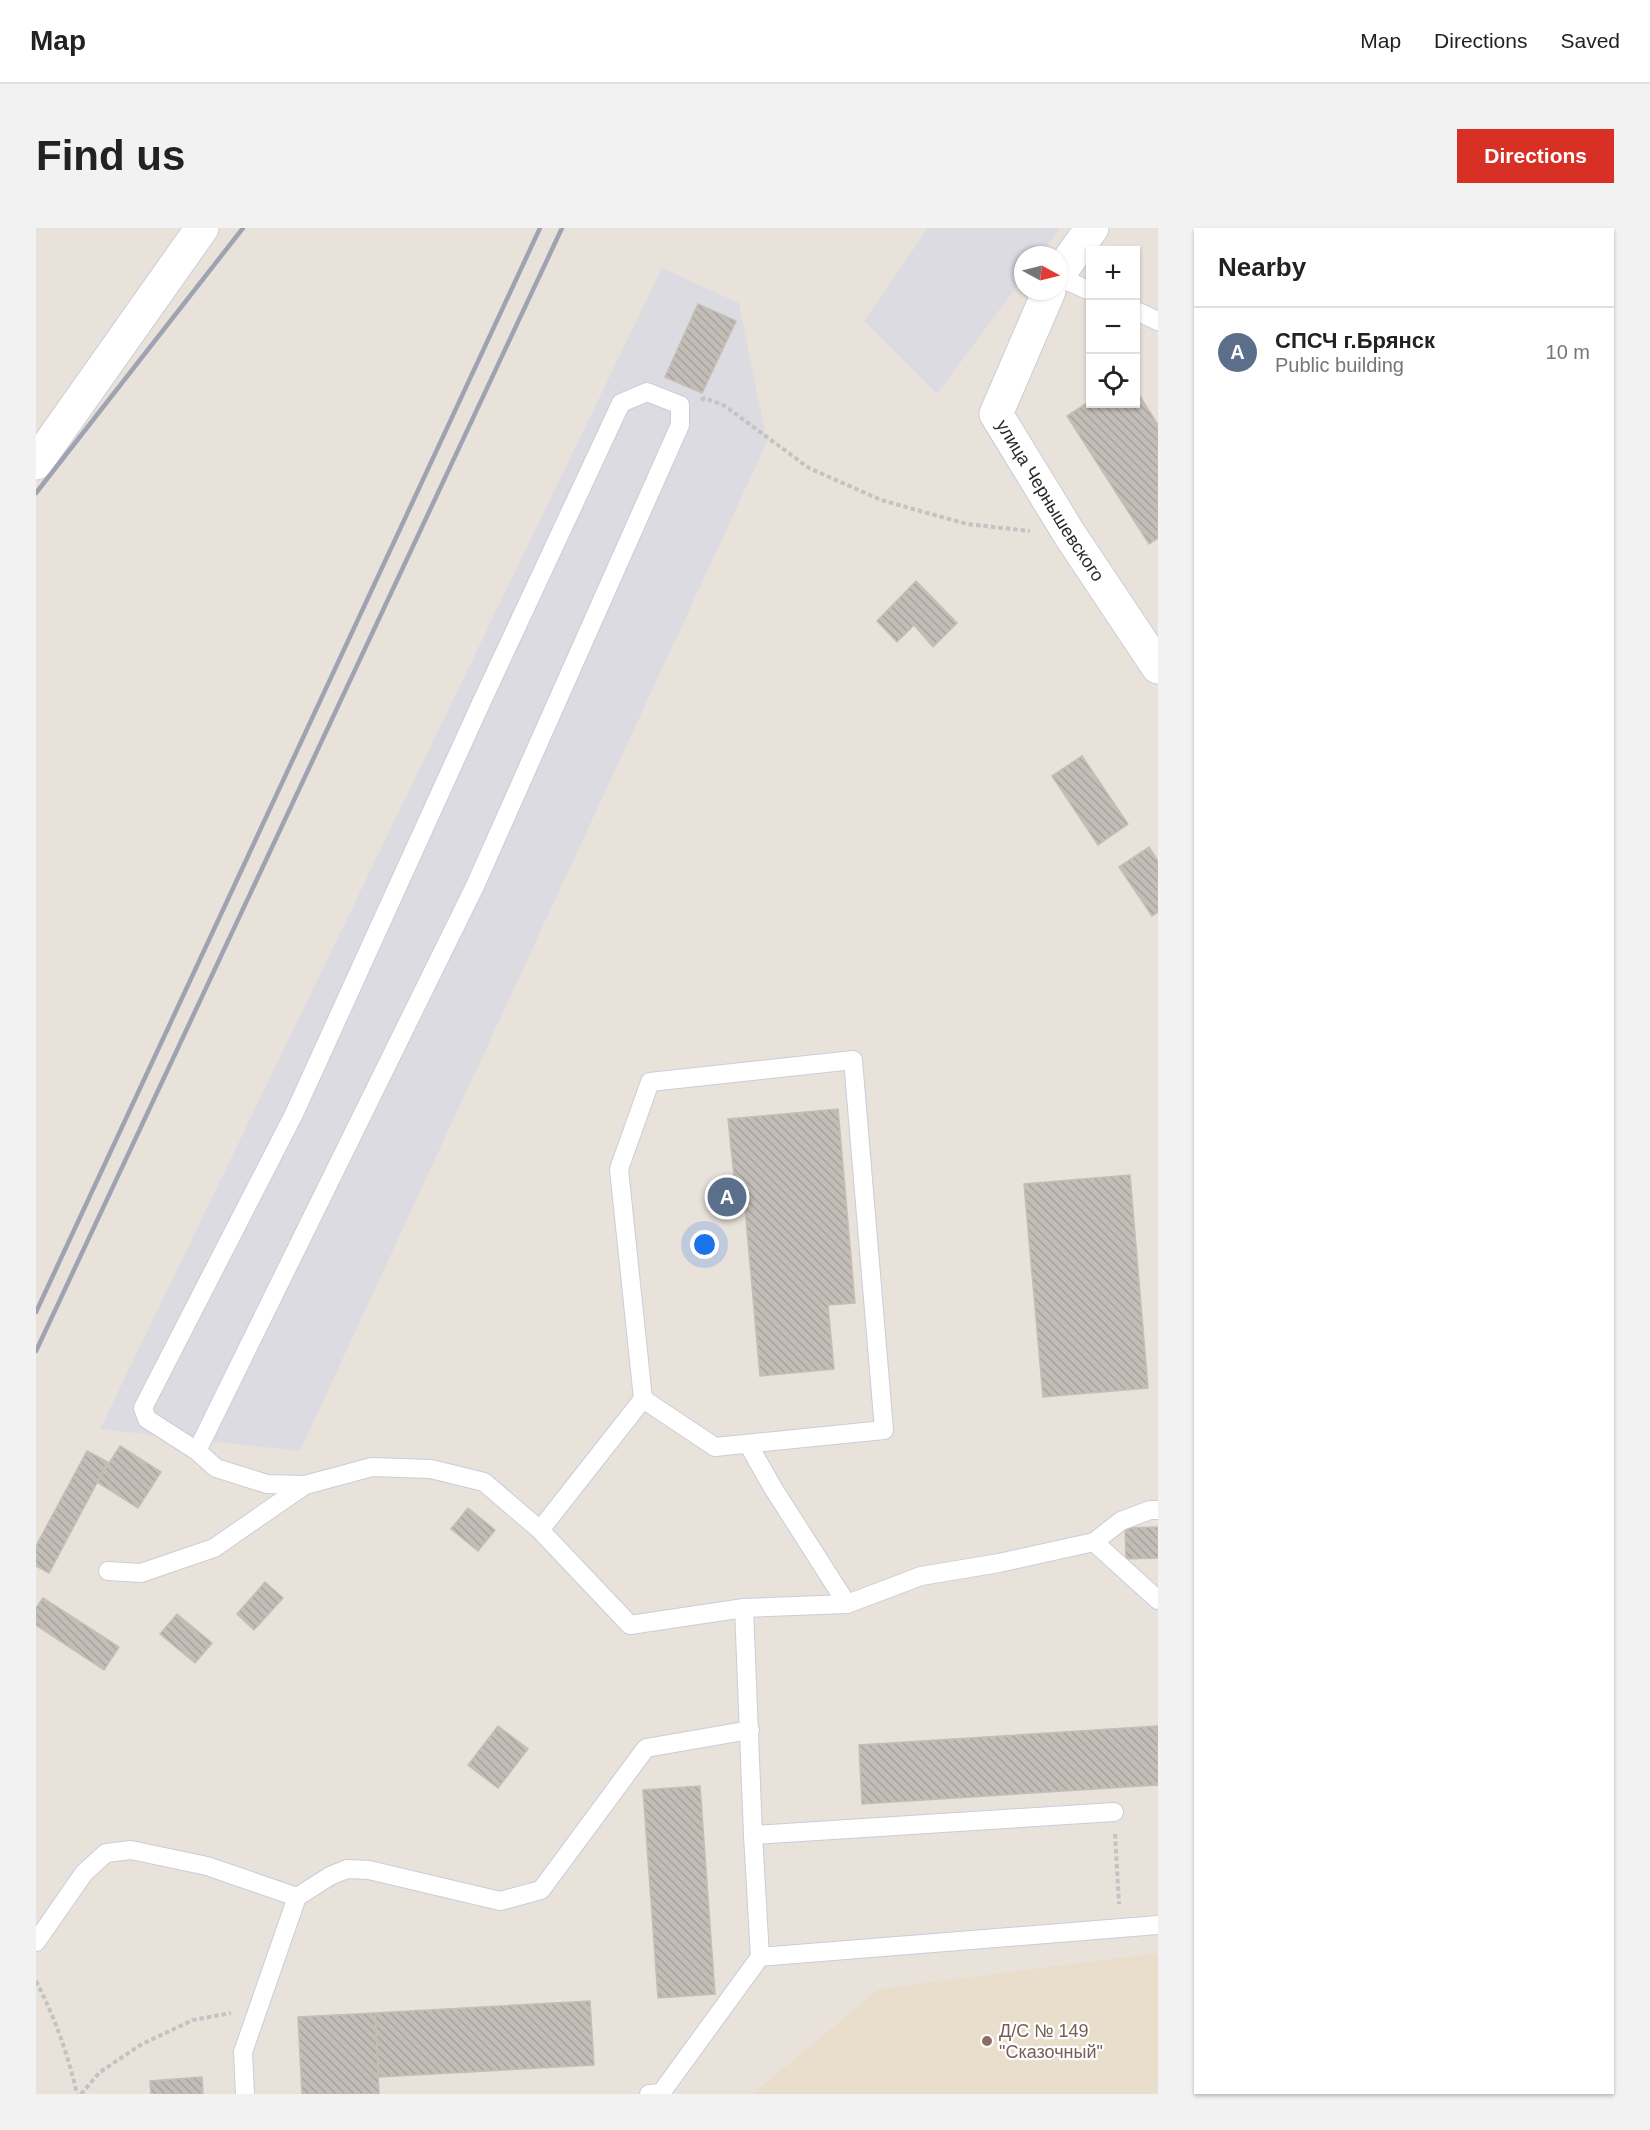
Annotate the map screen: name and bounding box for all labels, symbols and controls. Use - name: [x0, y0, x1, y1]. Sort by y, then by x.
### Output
- text: Map: [30, 25, 86, 56]
- text: Map: [1360, 29, 1401, 52]
- text: Directions: [1434, 29, 1527, 52]
- text: Saved: [1560, 29, 1620, 52]
- button: Directions: [1457, 129, 1614, 183]
- text: Find us: [36, 132, 185, 179]
- north arrow: [1014, 246, 1068, 300]
- map controls: [1086, 246, 1140, 408]
- button: +: [1086, 246, 1140, 300]
- text: Nearby: [1218, 252, 1306, 282]
- button: −: [1086, 300, 1140, 354]
- text: СПСЧ г.Брянск: [1275, 328, 1435, 353]
- text: A: [1230, 341, 1245, 363]
- text: 10 m: [1546, 341, 1590, 363]
- button: locate: [1086, 354, 1140, 408]
- text: Public building: [1275, 354, 1404, 376]
- street label: улица Чернышевского: [992, 416, 1108, 585]
- pin: A: [708, 1174, 746, 1220]
- your location: [690, 1230, 719, 1259]
- place label: Д/С № 149 "Сказочный": [999, 2021, 1103, 2062]
- marker: Д/С № 149 "Сказочный": [980, 2034, 994, 2048]

